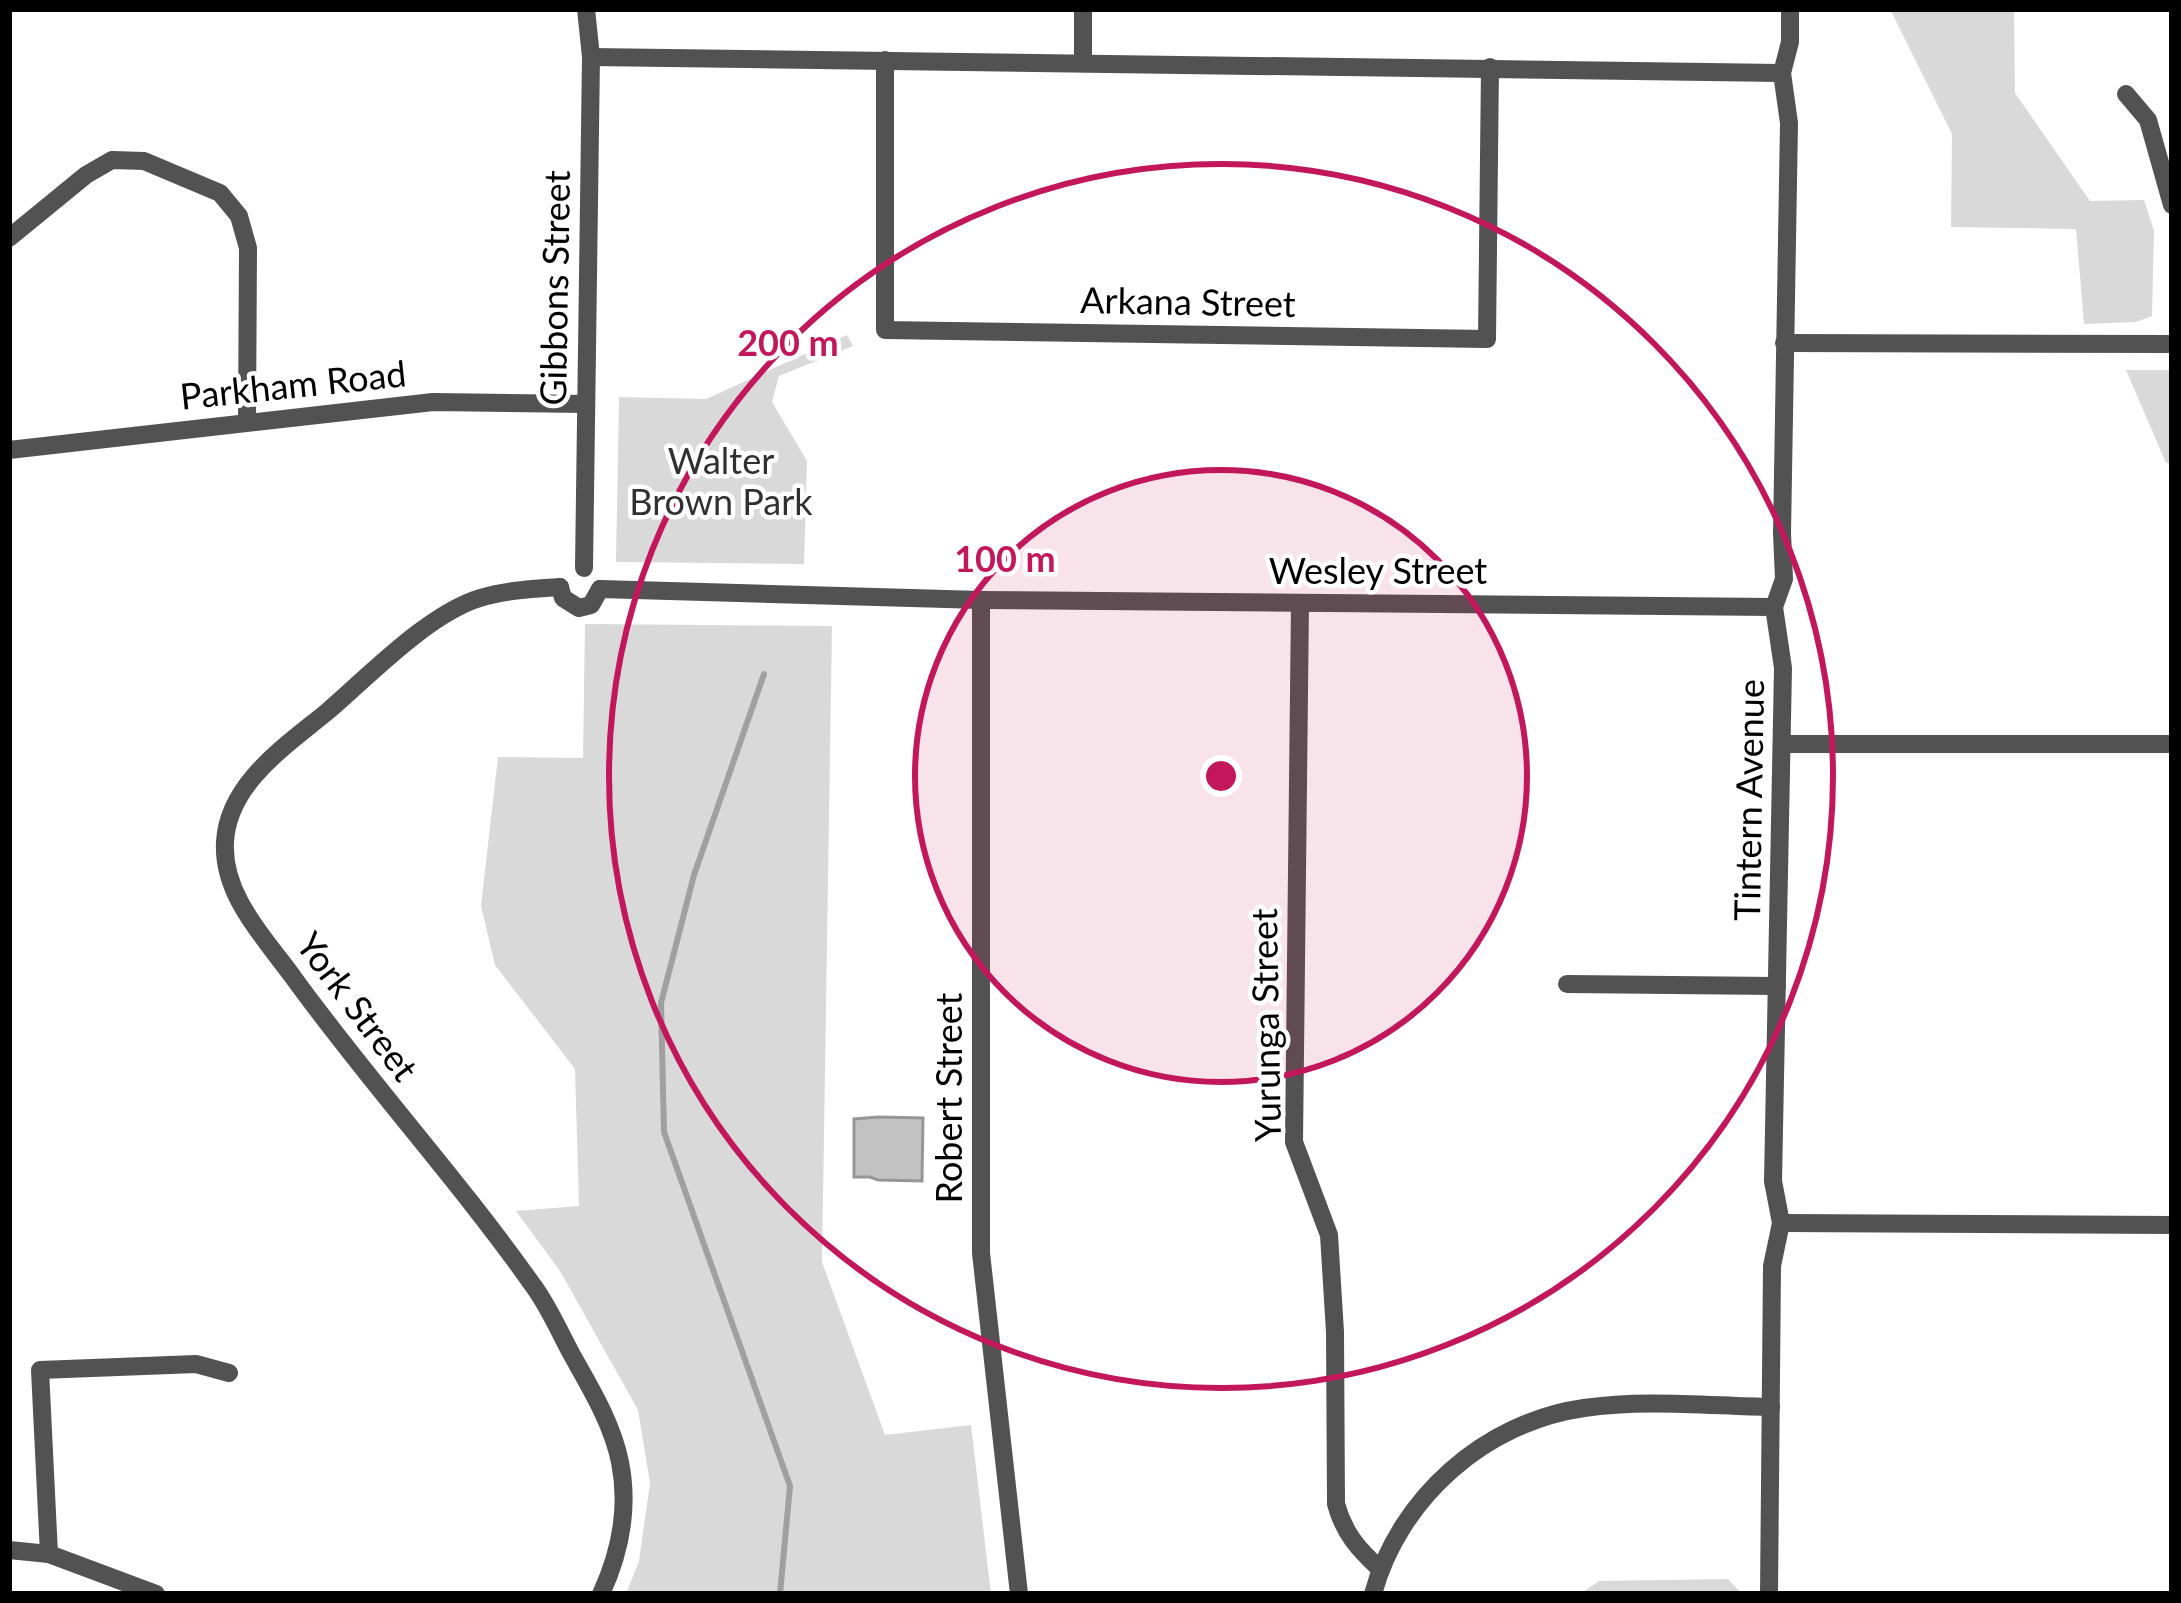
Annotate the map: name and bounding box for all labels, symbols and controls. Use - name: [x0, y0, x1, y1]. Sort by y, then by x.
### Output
- street label: Gibbons Street: [530, 170, 578, 406]
- street label: Arkana Street: [1080, 277, 1296, 325]
- text: 200 m: [737, 320, 839, 364]
- street label: Parkham Road: [178, 350, 408, 418]
- park label: Walter Brown Park: [629, 438, 813, 523]
- text: 100 m: [954, 536, 1056, 580]
- street label: Wesley Street: [1269, 548, 1487, 592]
- street label: Tintern Avenue: [1724, 679, 1772, 921]
- centre of rings: [1200, 755, 1242, 797]
- street label: Yurunga Street: [1241, 908, 1289, 1142]
- street label: York Street: [288, 923, 428, 1089]
- street label: Robert Street: [926, 992, 970, 1203]

